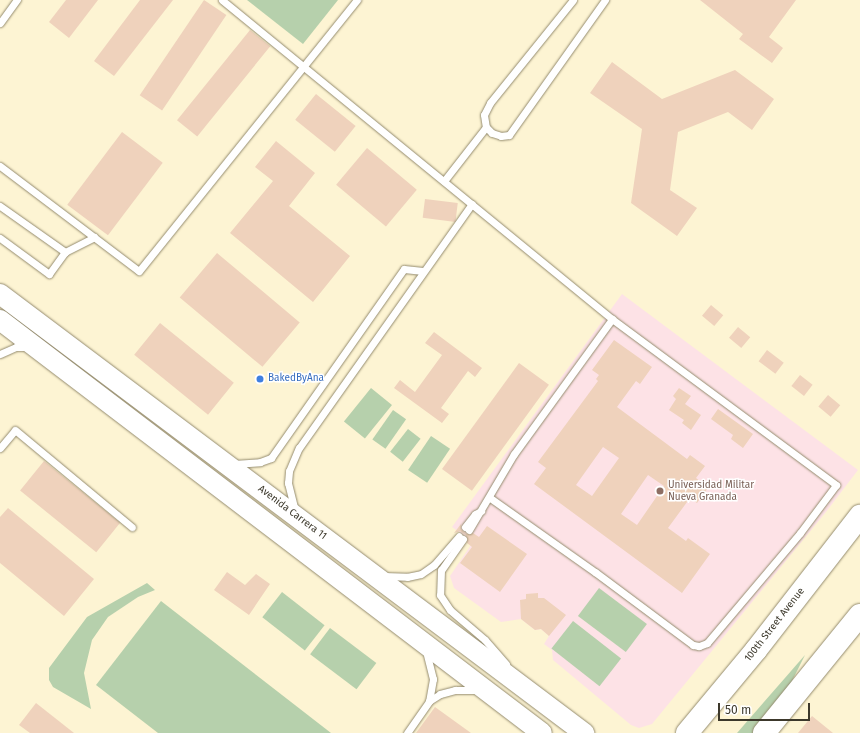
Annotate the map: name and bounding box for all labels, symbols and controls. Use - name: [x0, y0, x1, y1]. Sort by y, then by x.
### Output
- place label: BakedByAna: [268, 373, 324, 385]
- marker: BakedByAna: [255, 374, 265, 384]
- place label: Universidad Militar Nueva Granada: [668, 479, 754, 502]
- street label: Avenida Carrera 11: [255, 483, 329, 543]
- marker: Universidad Militar Nueva Granada: [655, 486, 665, 496]
- street label: 100th Street Avenue: [742, 586, 808, 664]
- scale bar: [720, 695, 812, 721]
- text: 50 m: [725, 703, 751, 717]

